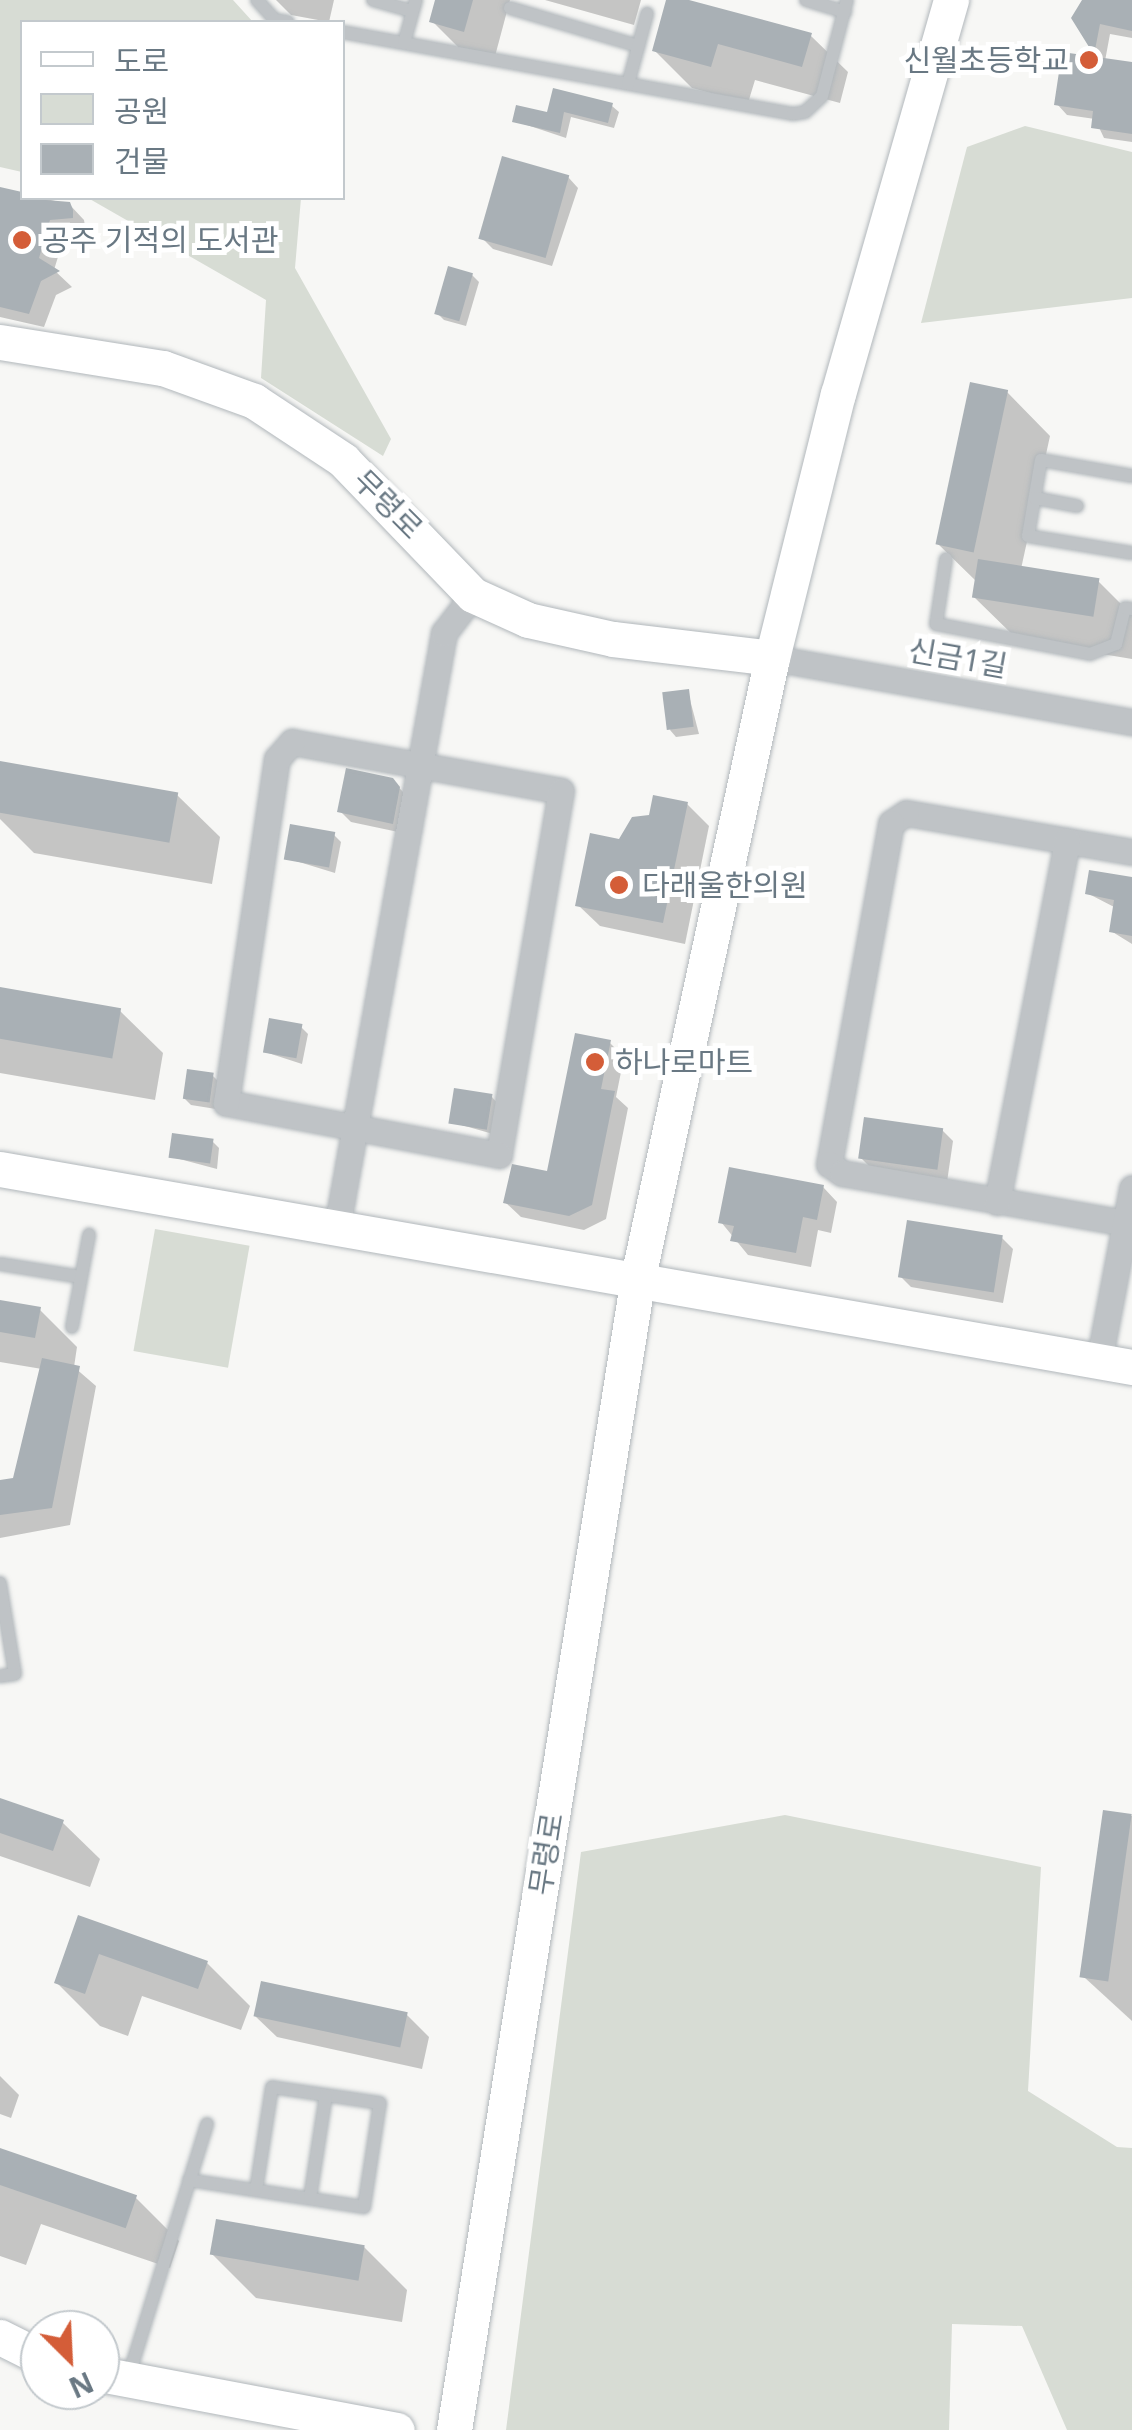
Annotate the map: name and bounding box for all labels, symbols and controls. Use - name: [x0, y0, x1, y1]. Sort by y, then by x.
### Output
- legend: [20, 20, 345, 200]
- text: 도로: [114, 40, 169, 81]
- place label: 신월초등학교: [903, 42, 1069, 78]
- marker: 신월초등학교: [1078, 49, 1100, 71]
- text: 공원: [114, 90, 169, 131]
- text: 건물: [114, 140, 169, 181]
- place label: 공주 기적의 도서관: [42, 222, 278, 258]
- marker: 공주 기적의 도서관: [11, 229, 33, 251]
- street label: 무령로: [346, 462, 430, 546]
- street label: 신금1길: [906, 632, 1010, 684]
- place label: 다래울한의원: [642, 867, 808, 903]
- marker: 다래울한의원: [606, 872, 632, 898]
- place label: 하나로마트: [615, 1044, 753, 1080]
- marker: 하나로마트: [584, 1051, 606, 1073]
- street label: 무령로: [522, 1810, 570, 1898]
- north arrow: [20, 2310, 120, 2410]
- text: N: [63, 2364, 100, 2408]

